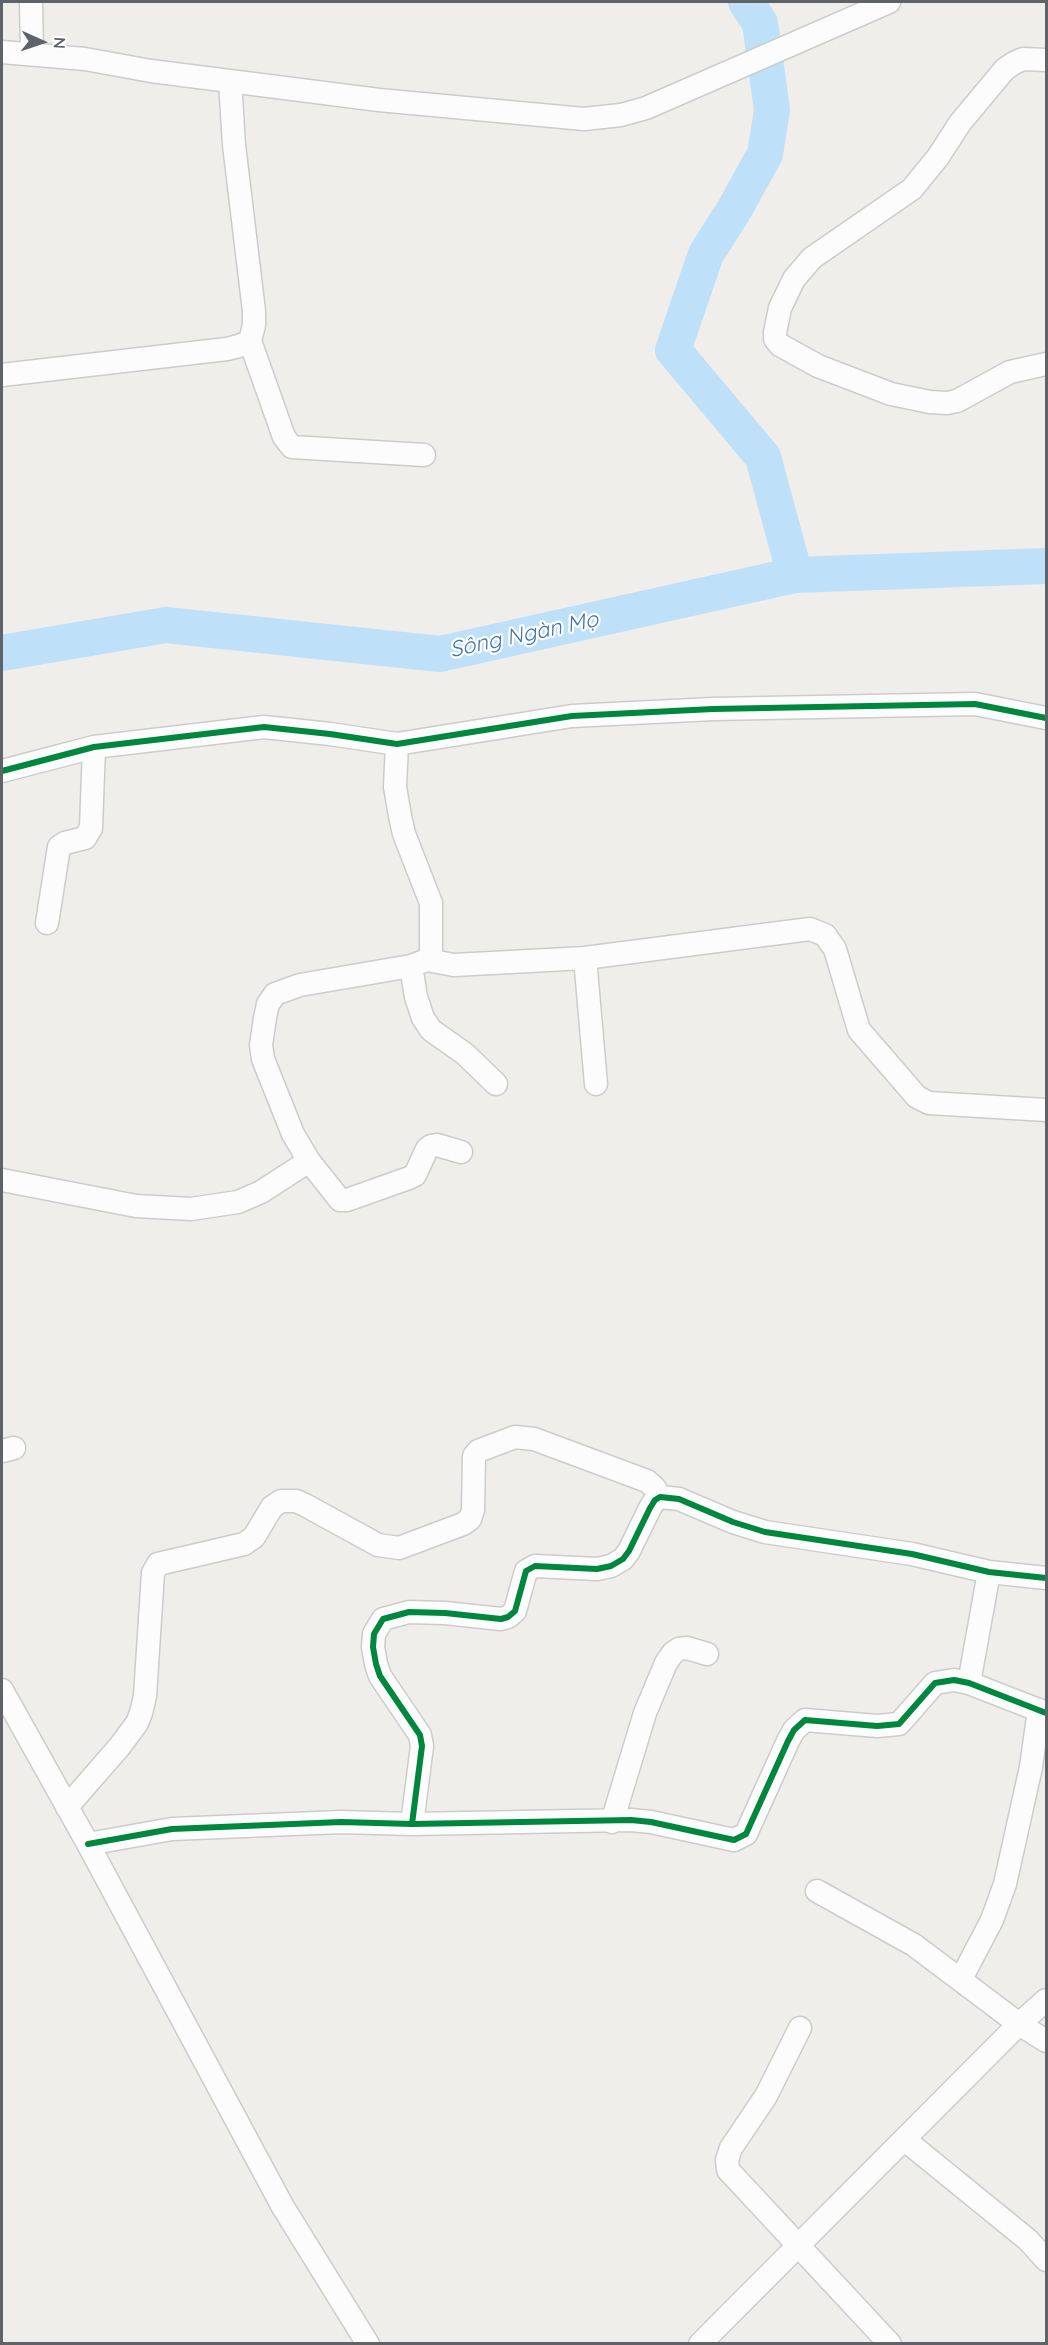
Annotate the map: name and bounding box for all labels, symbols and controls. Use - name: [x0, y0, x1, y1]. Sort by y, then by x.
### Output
- north arrow: [12, 12, 72, 72]
- text: N: [50, 37, 70, 49]
- water label: Sông Ngàn Mọ: [447, 606, 601, 664]

